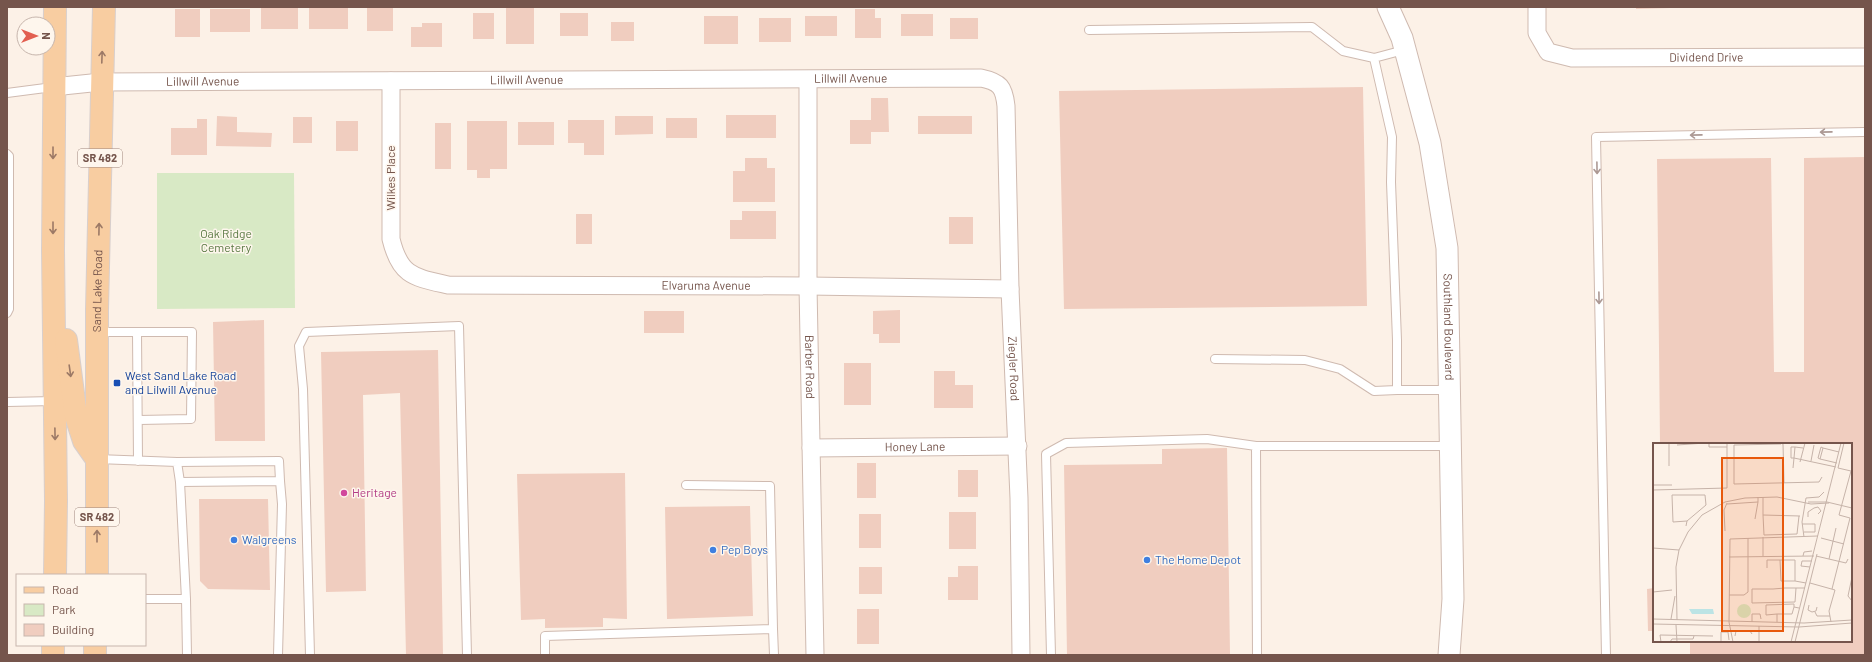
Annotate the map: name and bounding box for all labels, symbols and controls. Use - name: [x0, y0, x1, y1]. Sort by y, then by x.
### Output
- north arrow: [16, 16, 56, 56]
- text: N: [40, 32, 53, 40]
- street label: Dividend Drive: [1669, 49, 1743, 64]
- one-way arrow: [99, 51, 106, 64]
- street label: Lillwill Avenue: [814, 70, 887, 85]
- street label: Lillwill Avenue: [490, 72, 563, 86]
- street label: Lillwill Avenue: [166, 73, 239, 88]
- one-way arrow: [1820, 129, 1833, 136]
- one-way arrow: [1690, 131, 1703, 139]
- street label: Wilkes Place: [383, 145, 397, 211]
- one-way arrow: [49, 146, 57, 159]
- road number: SR 482: [78, 149, 122, 167]
- one-way arrow: [1593, 161, 1601, 174]
- one-way arrow: [49, 221, 57, 234]
- one-way arrow: [95, 223, 103, 236]
- park label: Oak Ridge Cemetery: [200, 226, 252, 254]
- street label: Sand Lake Road: [89, 250, 104, 332]
- street label: Southland Boulevard: [1441, 273, 1457, 381]
- street label: Elvaruma Avenue: [661, 278, 751, 292]
- one-way arrow: [1596, 291, 1603, 304]
- street label: Barber Road: [803, 335, 818, 399]
- street label: Ziegler Road: [1006, 336, 1023, 402]
- one-way arrow: [66, 364, 74, 377]
- place label: West Sand Lake Road and Lilwill Avenue: [125, 368, 236, 396]
- marker: West Sand Lake Road and Lilwill Avenue: [112, 378, 122, 388]
- one-way arrow: [51, 427, 59, 440]
- street label: Honey Lane: [885, 439, 945, 453]
- inset map: [1653, 443, 1852, 642]
- place label: Heritage: [352, 485, 397, 499]
- marker: Heritage: [339, 488, 349, 498]
- road number: SR 482: [75, 508, 119, 526]
- one-way arrow: [93, 530, 101, 543]
- place label: Walgreens: [242, 532, 297, 546]
- marker: Walgreens: [229, 535, 239, 545]
- place label: Pep Boys: [721, 542, 768, 556]
- marker: Pep Boys: [708, 545, 718, 555]
- place label: The Home Depot: [1155, 552, 1241, 566]
- marker: The Home Depot: [1142, 555, 1152, 565]
- legend: [16, 574, 146, 646]
- text: Road: [52, 582, 79, 596]
- text: Park: [52, 602, 76, 616]
- text: Building: [52, 622, 94, 636]

